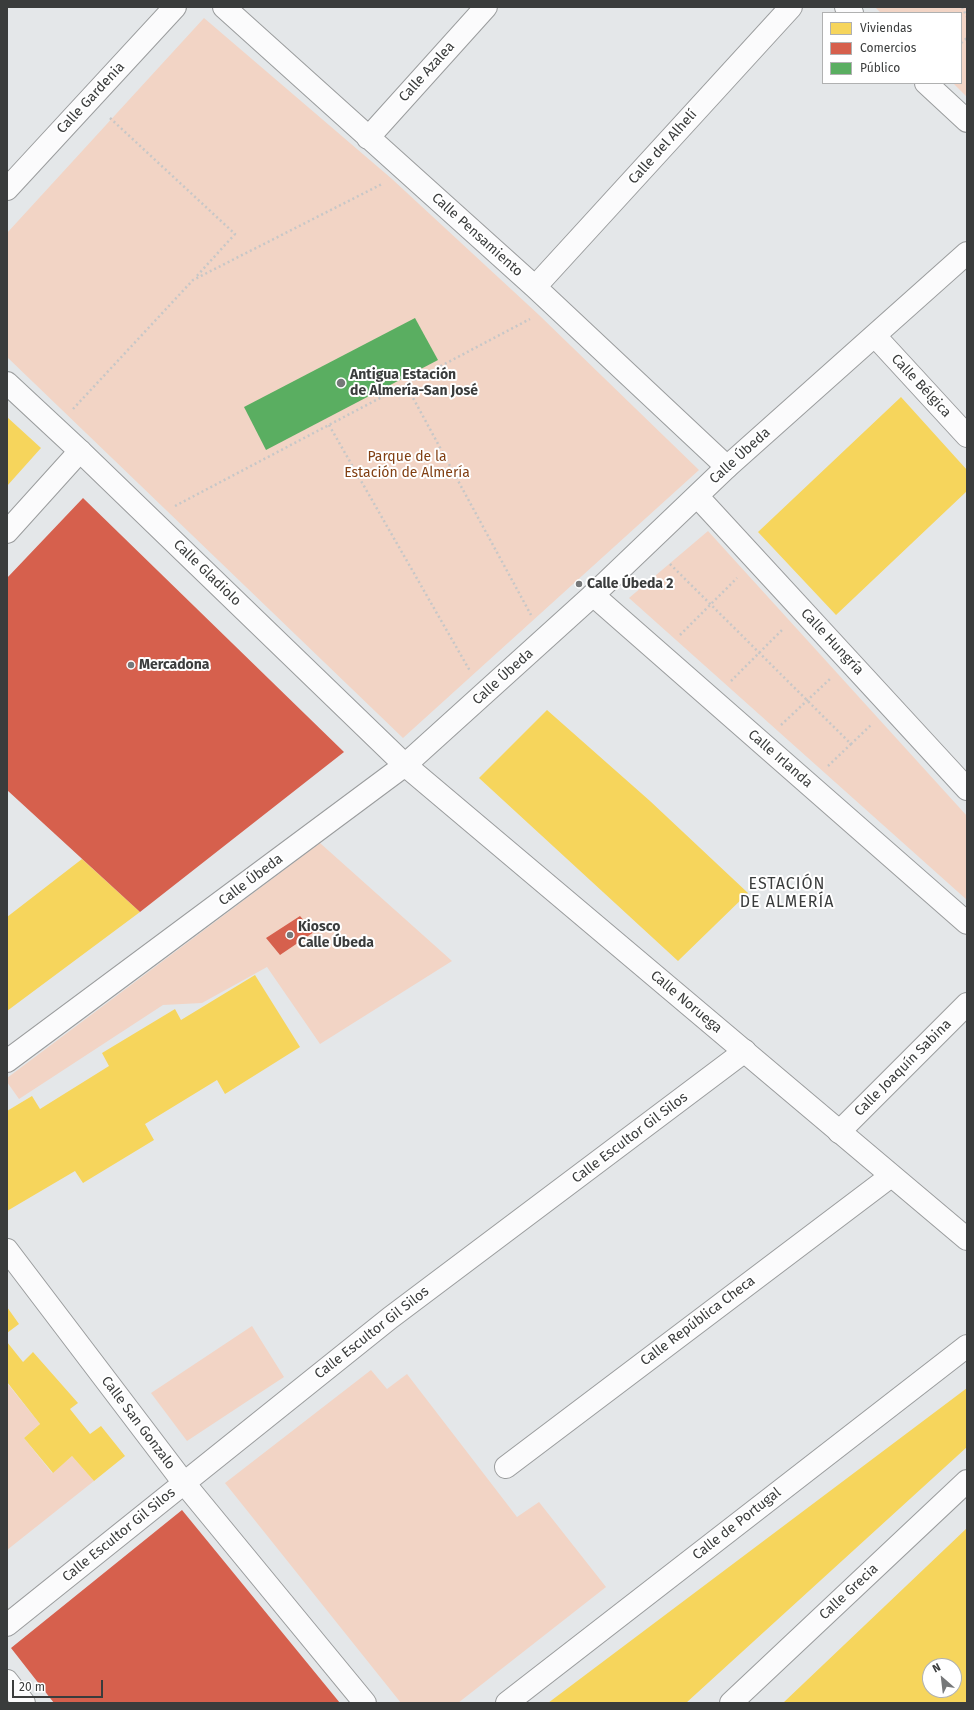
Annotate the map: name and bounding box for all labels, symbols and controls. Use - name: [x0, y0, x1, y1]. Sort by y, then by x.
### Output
- legend: [822, 12, 962, 84]
- text: Viviendas: [860, 21, 912, 35]
- street label: Calle Azalea: [396, 38, 458, 106]
- text: Comercios: [860, 41, 916, 55]
- street label: Calle Gardenia: [54, 59, 128, 137]
- text: Público: [860, 61, 900, 75]
- street label: Calle del Alhelí: [625, 106, 701, 188]
- street label: Calle Pensamiento: [428, 190, 526, 280]
- street label: Calle Bélgica: [887, 351, 955, 421]
- place label: Antigua Estación de Almería-San José: [350, 367, 478, 400]
- marker: Antigua Estación de Almería-San José: [335, 377, 347, 389]
- street label: Calle Úbeda: [706, 424, 774, 488]
- park label: Parque de la Estación de Almería: [344, 449, 470, 482]
- street label: Calle Gladiolo: [170, 536, 244, 610]
- place label: Calle Úbeda 2: [587, 576, 674, 592]
- marker: Calle Úbeda 2: [574, 579, 584, 589]
- street label: Calle Hungría: [797, 605, 867, 679]
- street label: Calle Úbeda: [469, 645, 537, 709]
- place label: Mercadona: [139, 657, 209, 673]
- marker: Mercadona: [126, 660, 136, 670]
- street label: Calle Irlanda: [744, 726, 816, 792]
- street label: Calle Úbeda: [216, 850, 286, 910]
- district label: ESTACIÓN DE ALMERÍA: [740, 875, 834, 913]
- place label: Kiosco Calle Úbeda: [298, 919, 374, 952]
- marker: Kiosco Calle Úbeda: [285, 930, 295, 940]
- street label: Calle Noruega: [647, 967, 725, 1037]
- street label: Calle Joaquín Sabina: [851, 1016, 955, 1120]
- street label: Calle Escultor Gil Silos: [569, 1089, 691, 1187]
- street label: Calle República Checa: [637, 1272, 759, 1370]
- street label: Calle Escultor Gil Silos: [311, 1283, 433, 1383]
- street label: Calle San Gonzalo: [97, 1373, 179, 1473]
- street label: Calle Escultor Gil Silos: [59, 1484, 179, 1586]
- street label: Calle de Portugal: [689, 1484, 785, 1564]
- street label: Calle Grecia: [816, 1561, 882, 1623]
- north arrow: [922, 1658, 962, 1698]
- text: N: [930, 1660, 943, 1675]
- scale bar: [14, 1672, 105, 1698]
- text: 20 m: [19, 1680, 45, 1694]

